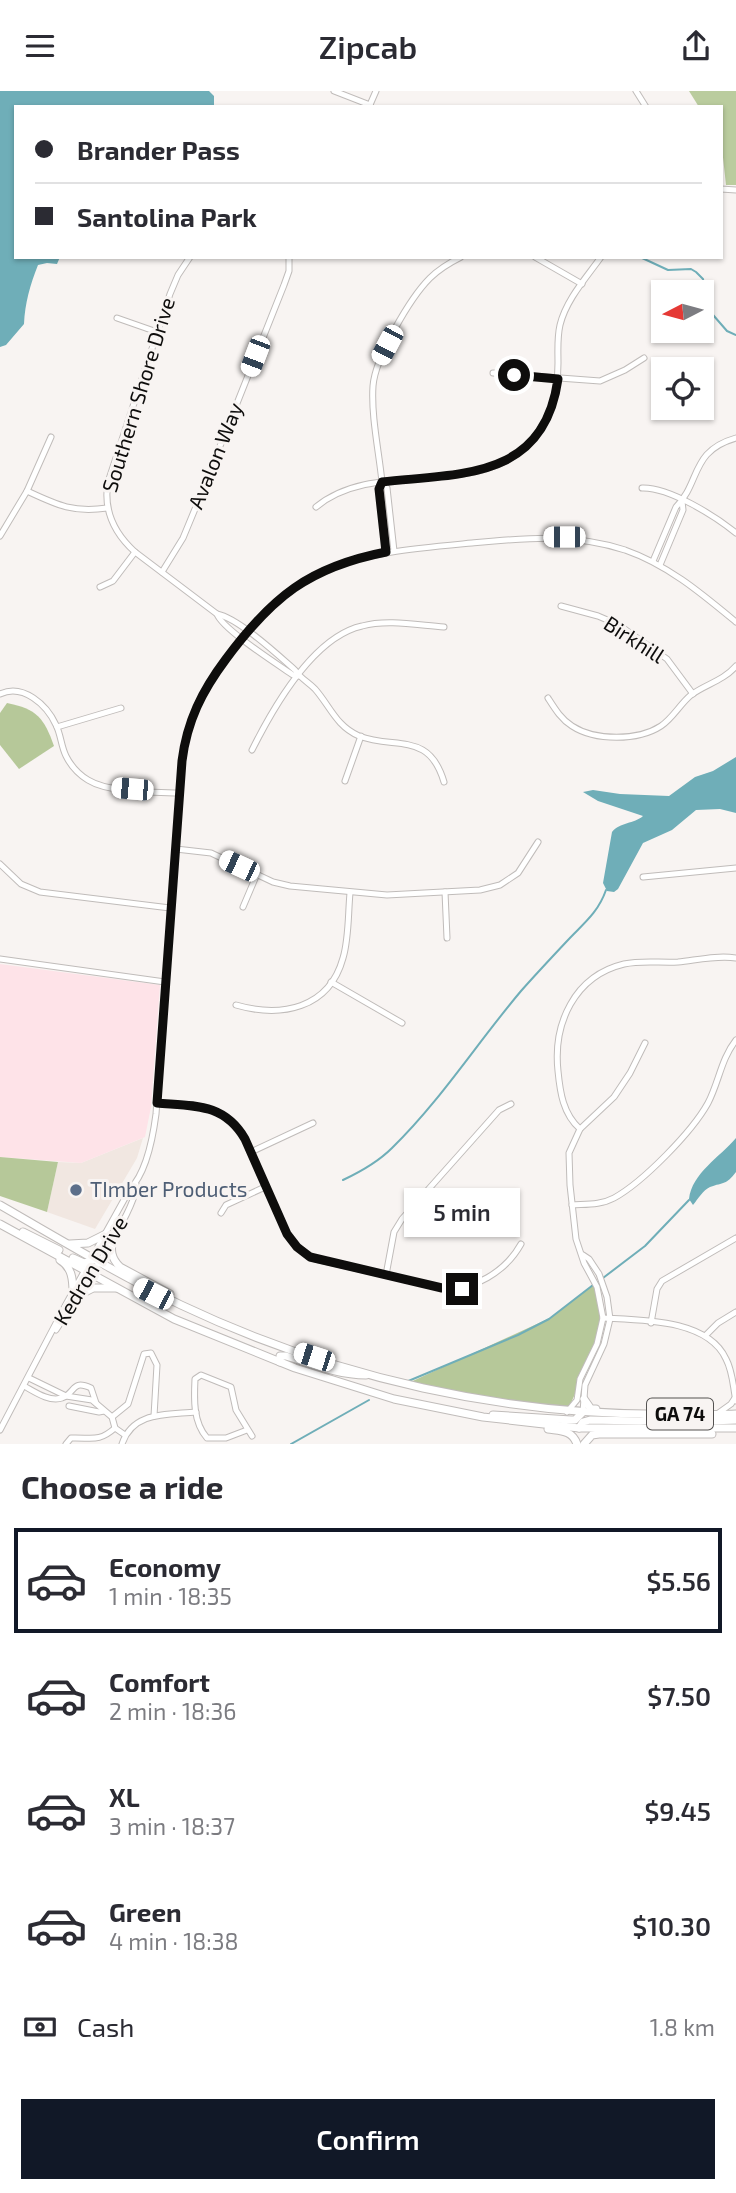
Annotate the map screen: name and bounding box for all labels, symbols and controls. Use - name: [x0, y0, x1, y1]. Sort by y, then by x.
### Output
- icon: menu: [21, 27, 59, 65]
- text: Zipcab: [319, 27, 417, 65]
- icon: share: [677, 27, 715, 65]
- text: Brander Pass: [77, 134, 240, 165]
- text: Santolina Park: [77, 201, 257, 232]
- north arrow: [651, 280, 714, 343]
- map controls: [651, 280, 714, 420]
- street label: Southern Shore Drive: [96, 294, 179, 495]
- car: [368, 322, 407, 368]
- car: [238, 333, 273, 379]
- button: locate: [651, 357, 714, 420]
- route start: [498, 359, 530, 391]
- street label: Avalon Way: [182, 399, 247, 512]
- car: [544, 527, 586, 548]
- street label: Birkhill: [600, 610, 670, 668]
- car: [111, 777, 154, 801]
- car: [216, 848, 263, 884]
- place label: TImber Products: [90, 1176, 247, 1201]
- marker: TImber Products: [68, 1182, 84, 1198]
- callout: 5 min: [404, 1187, 520, 1237]
- text: 5 min: [433, 1198, 491, 1226]
- street label: Kedron Drive: [48, 1211, 132, 1329]
- route end: [446, 1273, 478, 1305]
- car: [130, 1275, 177, 1313]
- car: [291, 1341, 338, 1373]
- road number: GA 74: [647, 1399, 713, 1429]
- text: Choose a ride: [21, 1467, 224, 1505]
- icon: car: [25, 1549, 88, 1612]
- text: Economy: [109, 1551, 221, 1582]
- text: $5.56: [646, 1565, 711, 1596]
- text: 1 min · 18:35: [109, 1582, 232, 1610]
- icon: car: [25, 1664, 88, 1727]
- text: Comfort: [109, 1666, 210, 1697]
- text: $7.50: [647, 1680, 711, 1711]
- text: 2 min · 18:36: [109, 1697, 236, 1725]
- icon: car: [25, 1779, 88, 1842]
- text: XL: [109, 1781, 140, 1812]
- text: $9.45: [644, 1795, 711, 1826]
- text: 3 min · 18:37: [109, 1812, 235, 1840]
- icon: car: [25, 1894, 88, 1957]
- text: Green: [109, 1896, 182, 1927]
- text: $10.30: [632, 1910, 711, 1941]
- text: 4 min · 18:38: [109, 1927, 238, 1955]
- icon: cash: [21, 2008, 59, 2046]
- text: Cash: [77, 2011, 134, 2042]
- text: 1.8 km: [650, 2013, 715, 2041]
- button: Confirm: [21, 2099, 715, 2179]

